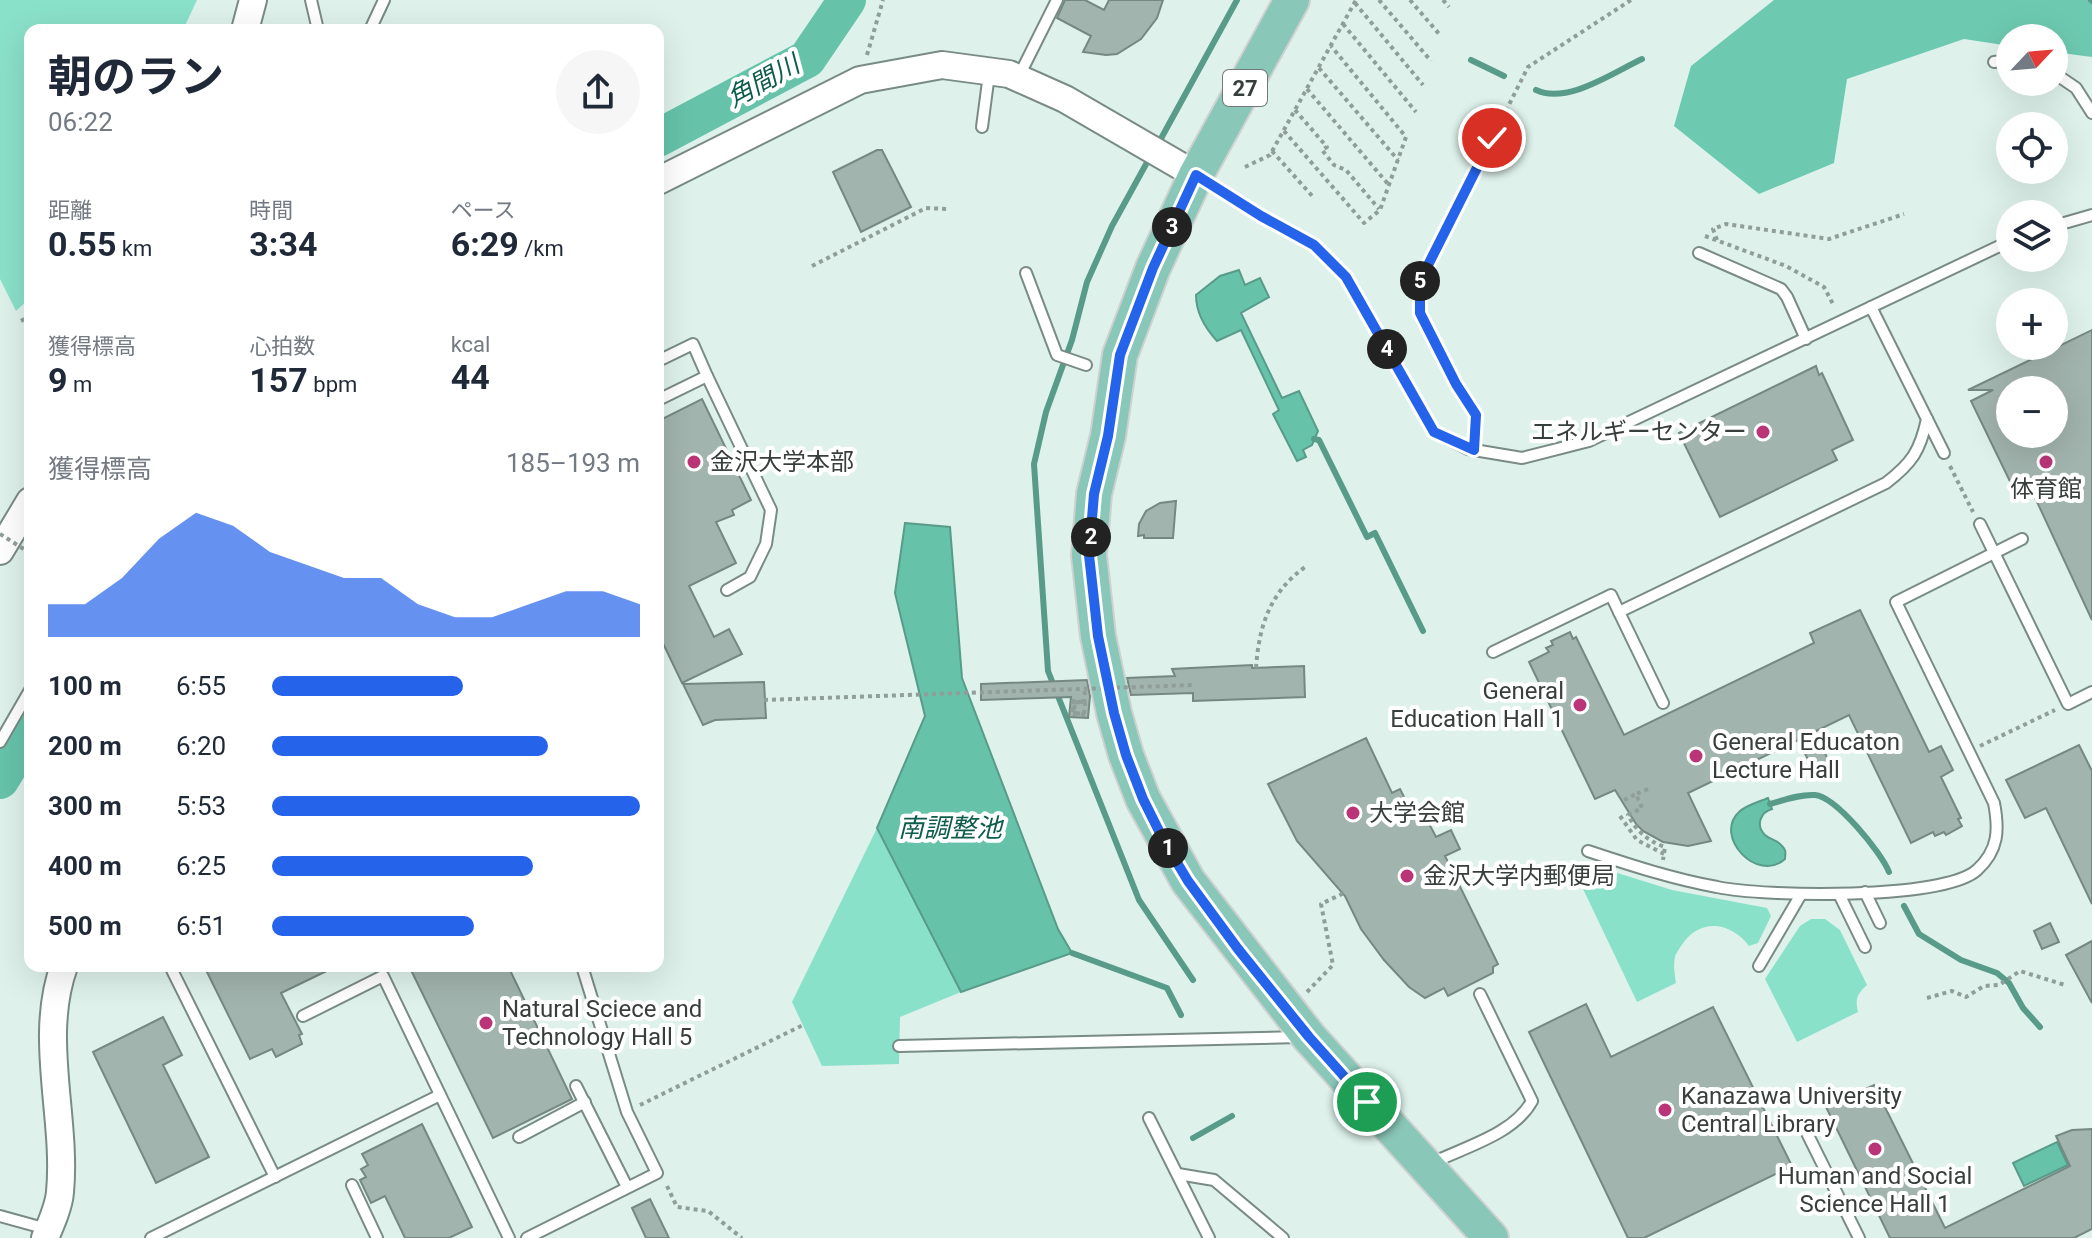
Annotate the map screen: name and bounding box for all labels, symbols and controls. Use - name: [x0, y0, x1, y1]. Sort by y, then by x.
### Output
- north arrow: [1996, 24, 2068, 96]
- map controls: [1996, 24, 2068, 448]
- water label: 角間川: [722, 48, 807, 113]
- button: share: [556, 50, 640, 134]
- text: 朝のラン: [48, 51, 224, 103]
- road number: 27: [1223, 70, 1267, 106]
- pin: [1458, 104, 1526, 172]
- text: 06:22: [48, 107, 113, 137]
- button: locate: [1996, 112, 2068, 184]
- icon: check: [1470, 116, 1514, 160]
- text: 距離: [48, 198, 92, 223]
- text: 時間: [249, 198, 293, 223]
- text: ペース: [451, 198, 516, 223]
- button: layers: [1996, 200, 2068, 272]
- pin: 3: [1152, 207, 1192, 247]
- text: 3: [1166, 214, 1178, 239]
- text: 0.55: [48, 224, 116, 264]
- text: 3:34: [249, 224, 317, 264]
- text: 6:29: [451, 224, 519, 264]
- text: km: [116, 236, 152, 261]
- text: /km: [519, 236, 564, 261]
- pin: 5: [1400, 261, 1440, 301]
- text: 5: [1414, 268, 1426, 293]
- button: +: [1996, 288, 2068, 360]
- pin: 4: [1367, 329, 1407, 369]
- text: kcal: [451, 332, 490, 357]
- text: 獲得標高: [48, 334, 136, 359]
- text: 心拍数: [249, 334, 315, 359]
- text: 4: [1381, 336, 1393, 361]
- text: 44: [451, 357, 490, 397]
- text: 9: [48, 360, 68, 400]
- text: 157: [249, 360, 308, 400]
- text: m: [68, 372, 92, 397]
- text: bpm: [308, 372, 357, 397]
- button: −: [1996, 376, 2068, 448]
- place label: エネルギーセンター: [1531, 418, 1747, 446]
- marker: エネルギーセンター: [1754, 423, 1772, 441]
- text: 185–193 m: [506, 448, 640, 478]
- place label: 金沢大学本部: [710, 448, 854, 476]
- marker: 金沢大学本部: [685, 453, 703, 471]
- marker: 体育館: [2037, 453, 2055, 471]
- text: 獲得標高: [48, 454, 152, 484]
- place label: 体育館: [2010, 475, 2082, 503]
- pin: 2: [1071, 517, 1111, 557]
- text: 2: [1085, 524, 1097, 549]
- text: 100 m: [48, 671, 122, 701]
- text: 6:55: [176, 671, 226, 701]
- place label: General Education Hall 1: [1390, 677, 1564, 733]
- marker: General Education Hall 1: [1571, 696, 1589, 714]
- place label: General Educaton Lecture Hall: [1712, 728, 1900, 784]
- text: 200 m: [48, 731, 122, 761]
- text: 6:20: [176, 731, 226, 761]
- marker: General Educaton Lecture Hall: [1687, 747, 1705, 765]
- text: 300 m: [48, 791, 122, 821]
- text: 5:53: [176, 791, 226, 821]
- place label: 大学会館: [1369, 799, 1465, 827]
- marker: 大学会館: [1344, 804, 1362, 822]
- water label: 南調整池: [898, 813, 1005, 843]
- pin: 1: [1148, 828, 1188, 868]
- text: 1: [1162, 835, 1174, 860]
- text: 400 m: [48, 851, 122, 881]
- text: 6:25: [176, 851, 226, 881]
- place label: 金沢大学内郵便局: [1423, 862, 1615, 890]
- marker: 金沢大学内郵便局: [1398, 867, 1416, 885]
- text: 500 m: [48, 911, 122, 941]
- text: 6:51: [176, 911, 226, 941]
- place label: Natural Sciece and Technology Hall 5: [502, 995, 702, 1051]
- marker: Natural Sciece and Technology Hall 5: [477, 1014, 495, 1032]
- pin: [1333, 1068, 1401, 1136]
- icon: arrive: [1345, 1080, 1389, 1124]
- place label: Kanazawa University Central Library: [1681, 1082, 1902, 1138]
- marker: Kanazawa University Central Library: [1656, 1101, 1674, 1119]
- marker: Human and Social Science Hall 1: [1866, 1140, 1884, 1158]
- place label: Human and Social Science Hall 1: [1778, 1162, 1972, 1218]

